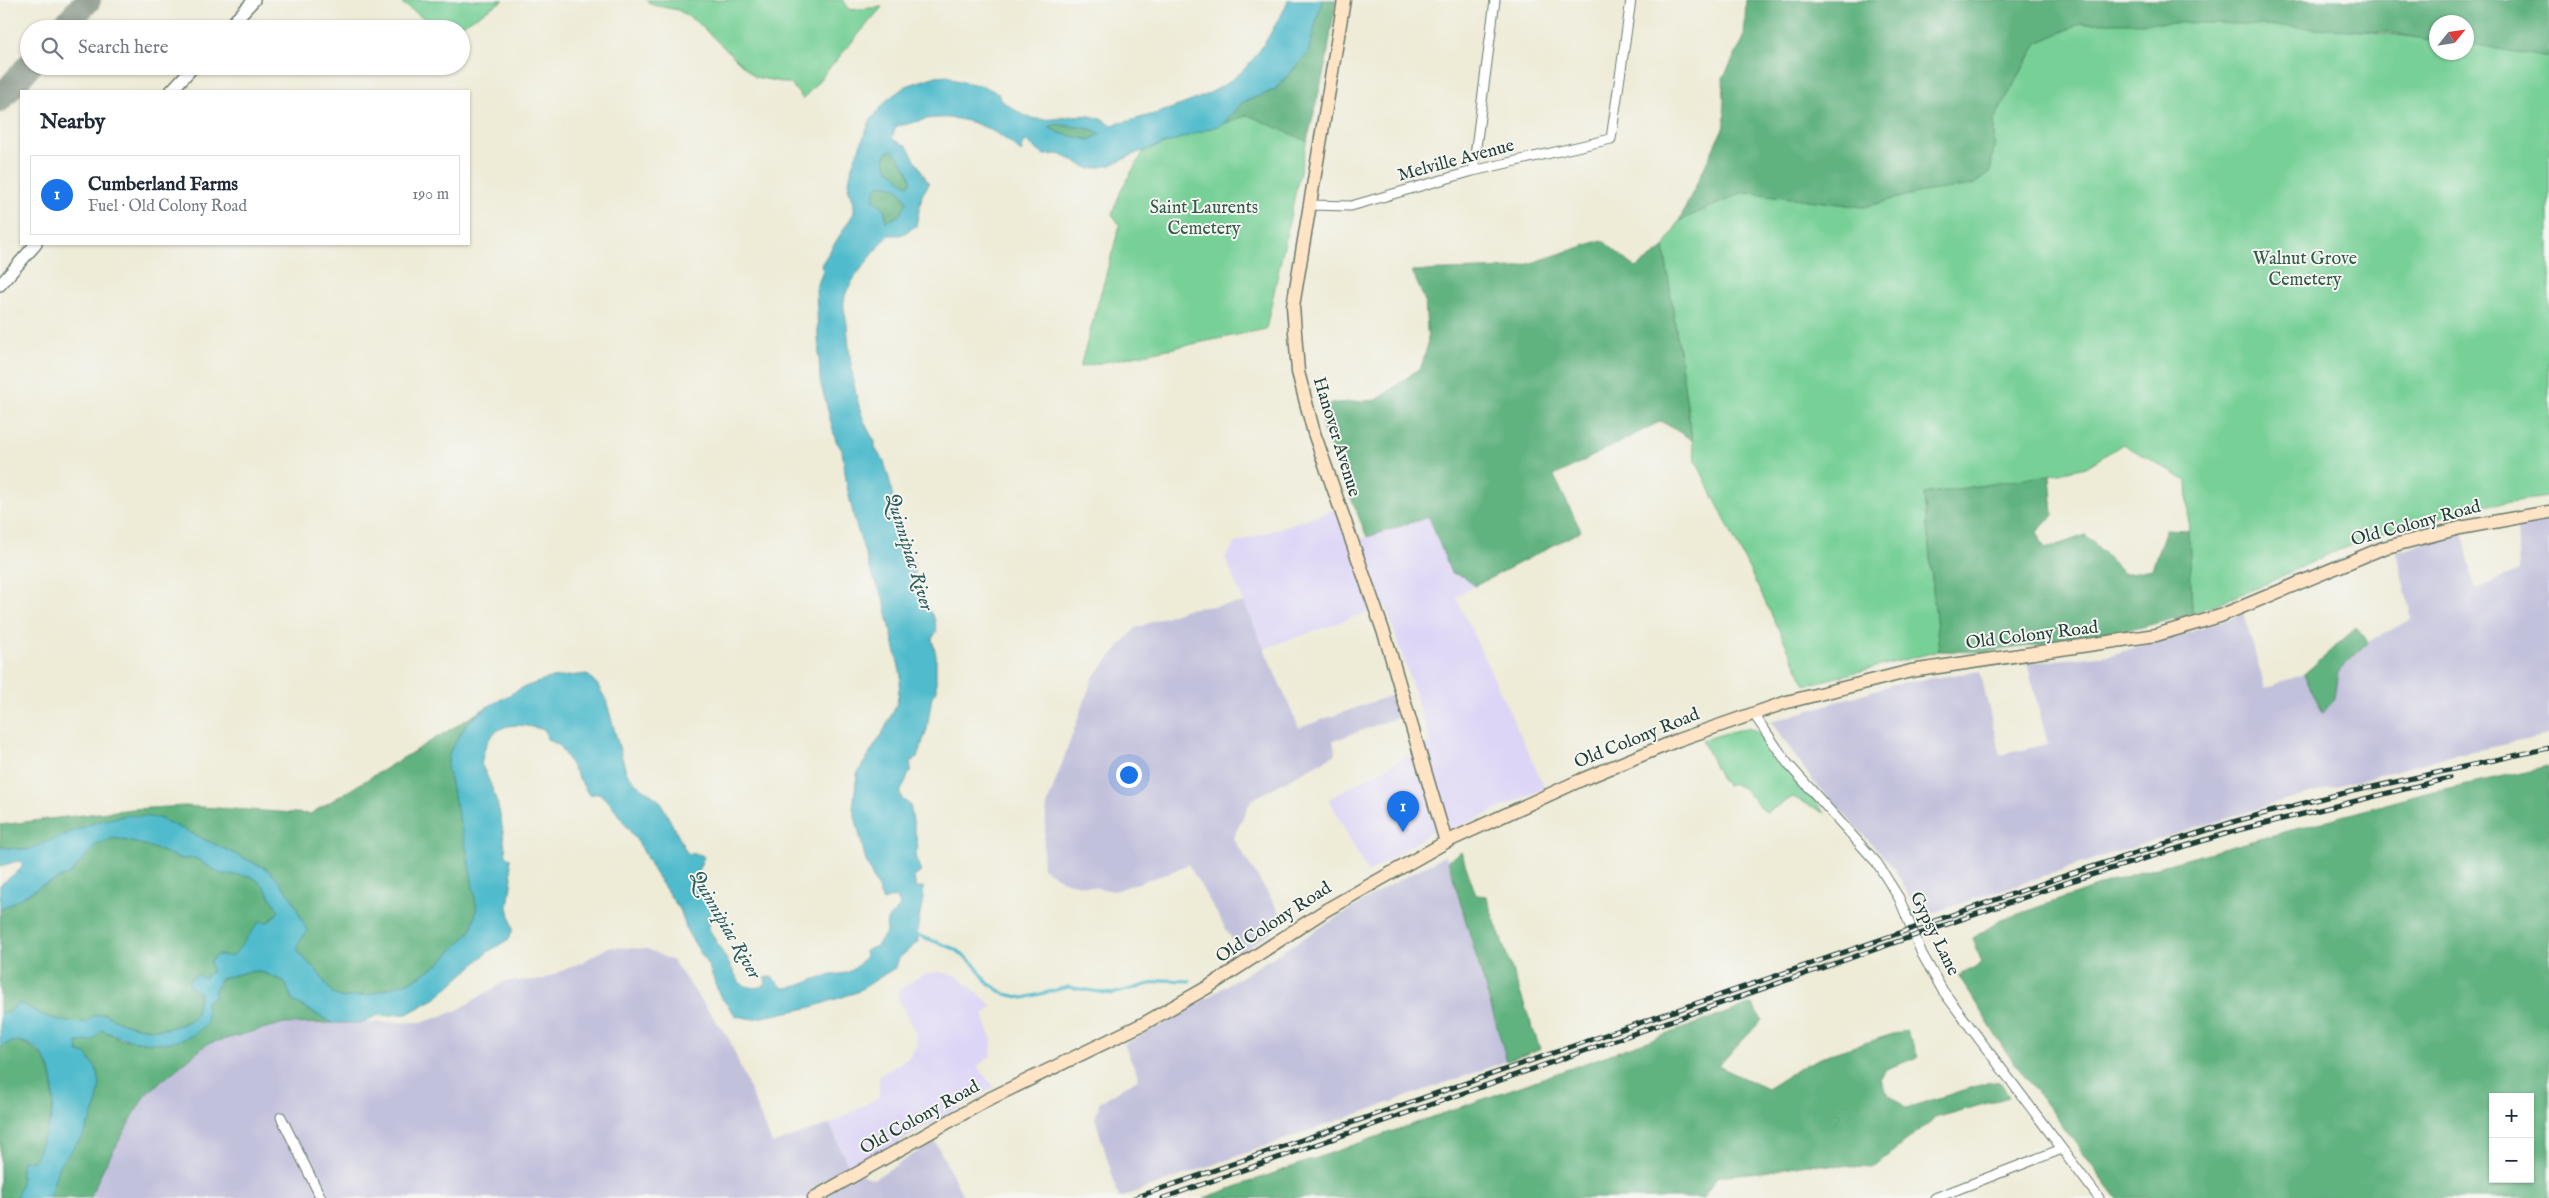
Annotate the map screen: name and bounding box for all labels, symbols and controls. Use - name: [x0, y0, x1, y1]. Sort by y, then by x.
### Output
- north arrow: [2429, 15, 2474, 60]
- search box: [20, 20, 470, 75]
- icon: search: [38, 34, 66, 62]
- text: Search here: [78, 36, 169, 60]
- text: Nearby: [40, 109, 105, 136]
- street label: Melville Avenue: [1395, 134, 1517, 188]
- text: Cumberland Farms: [88, 173, 238, 197]
- text: 1: [54, 185, 60, 205]
- text: 190 m: [412, 185, 449, 205]
- text: Fuel · Old Colony Road: [88, 197, 247, 217]
- park label: Saint Laurents Cemetery: [1150, 197, 1258, 241]
- park label: Walnut Grove Cemetery: [2253, 248, 2357, 292]
- street label: Hanover Avenue: [1307, 374, 1365, 500]
- water label: Quinnipiac River: [880, 490, 939, 615]
- street label: Old Colony Road: [2349, 496, 2484, 552]
- street label: Old Colony Road: [1964, 616, 2100, 656]
- street label: Old Colony Road: [1571, 703, 1703, 775]
- your location: [1116, 762, 1142, 788]
- pin: 1: [1387, 791, 1419, 832]
- water label: Quinnipiac River: [684, 866, 767, 985]
- street label: Old Colony Road: [1212, 877, 1336, 969]
- street label: Gypsy Lane: [1904, 888, 1964, 980]
- street label: Old Colony Road: [856, 1075, 984, 1160]
- map controls: [2489, 1093, 2534, 1183]
- button: +: [2489, 1093, 2534, 1138]
- button: −: [2489, 1138, 2534, 1183]

